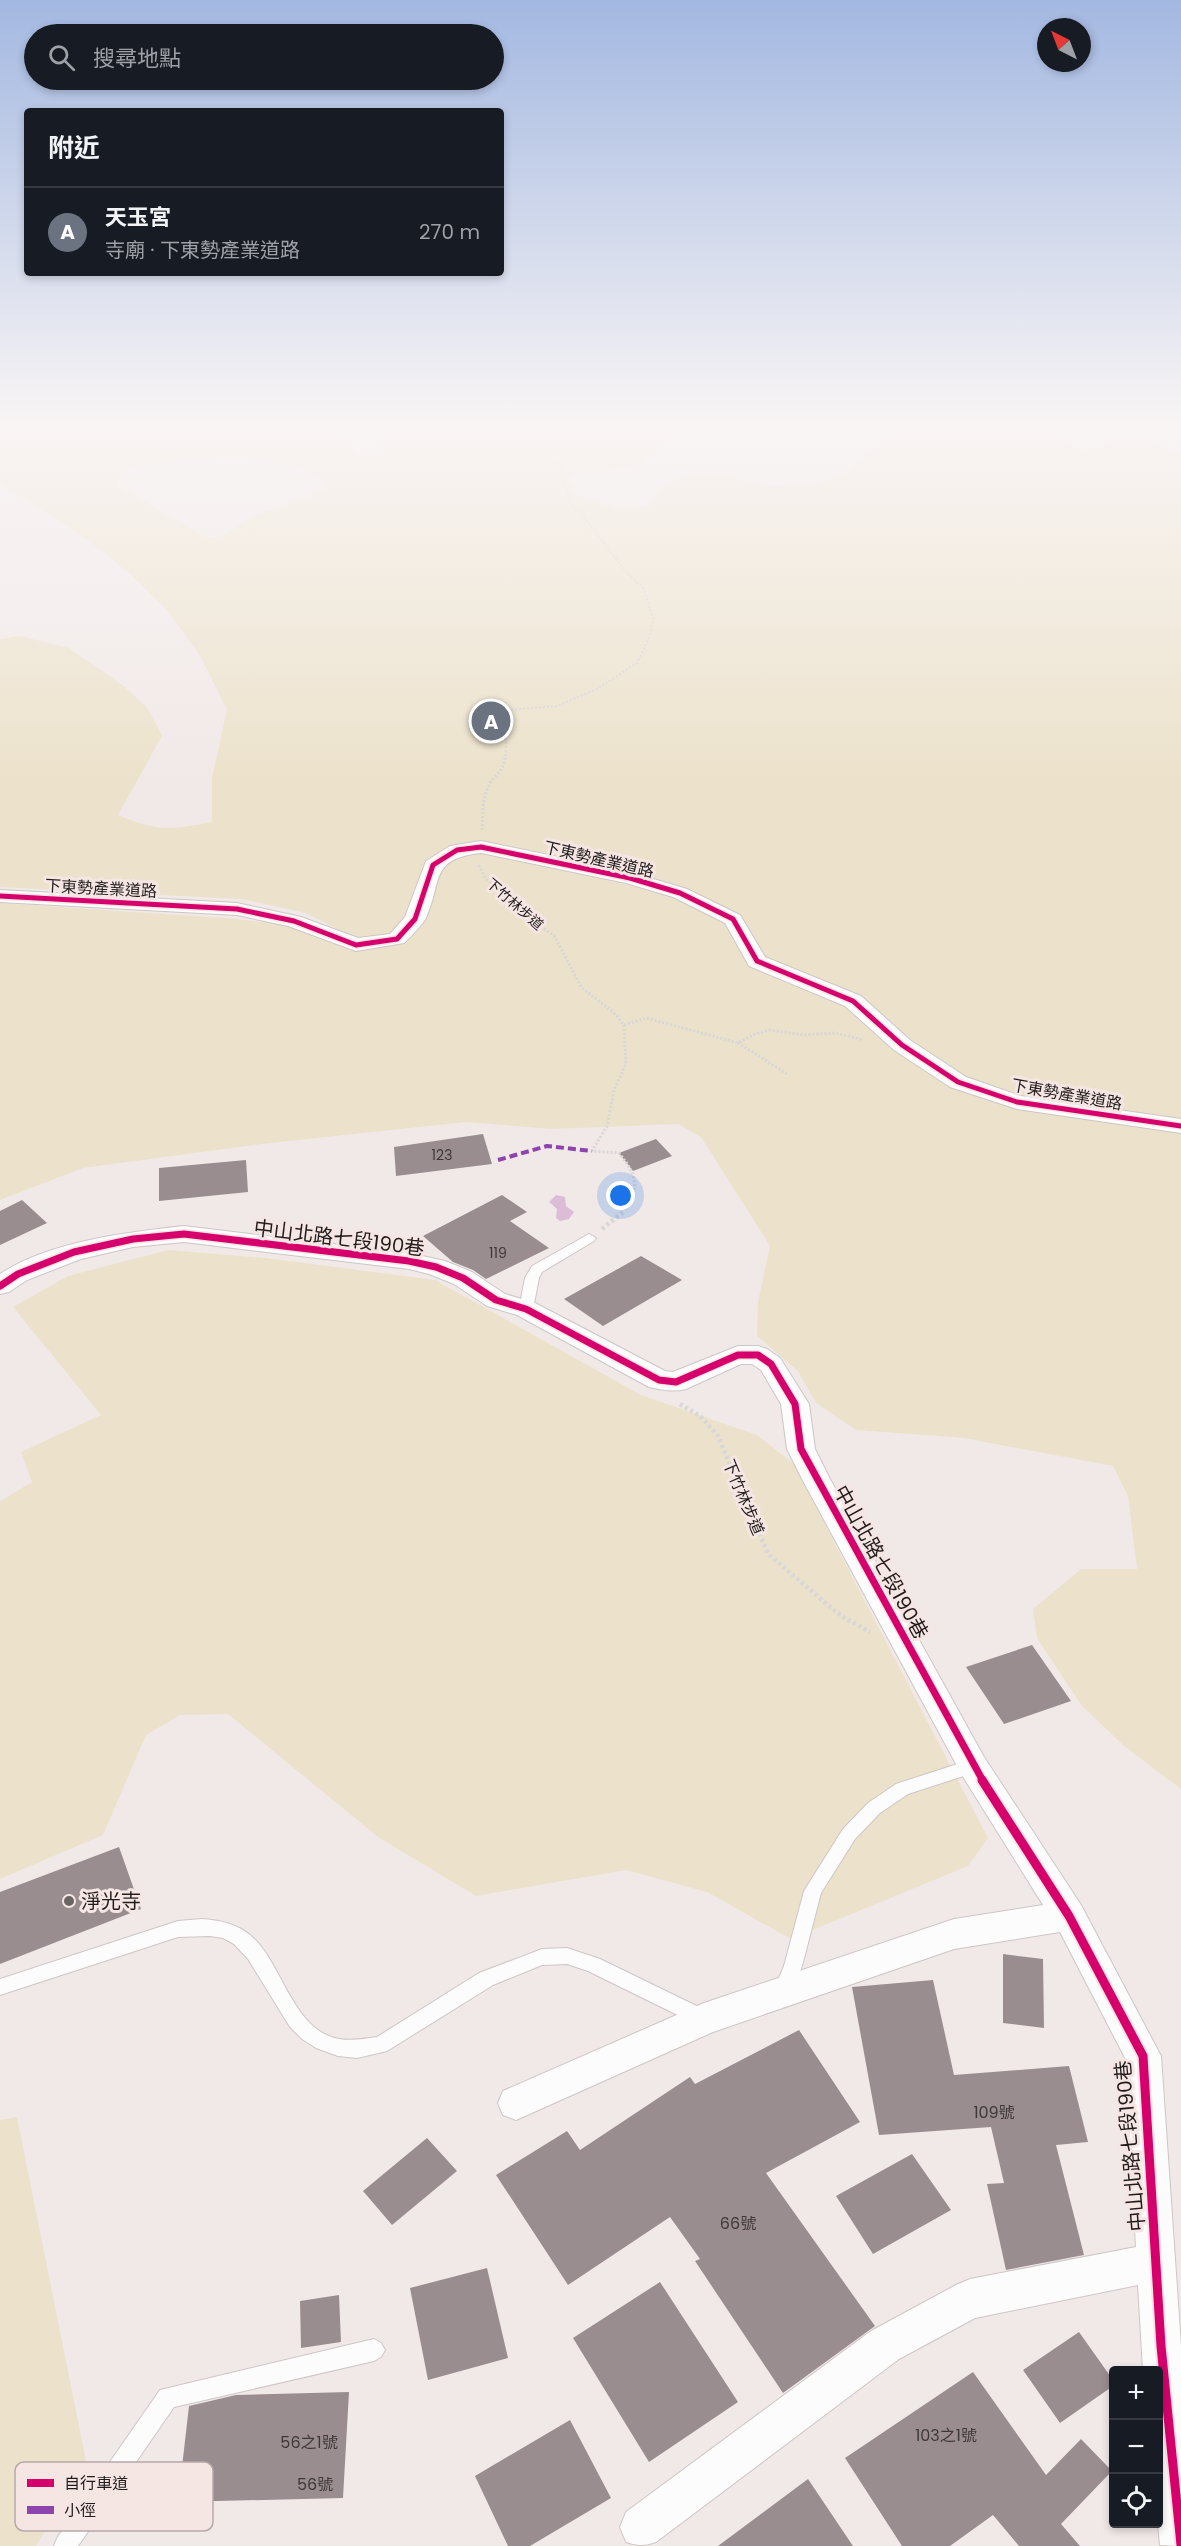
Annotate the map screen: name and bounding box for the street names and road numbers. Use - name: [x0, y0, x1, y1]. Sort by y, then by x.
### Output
- street label: 下東勢產業道路: [542, 836, 656, 883]
- street label: 下竹林步道: [482, 873, 548, 935]
- street label: 下東勢產業道路: [44, 874, 158, 903]
- street label: 下東勢產業道路: [1010, 1073, 1124, 1116]
- street label: 中山北路七段190巷: [252, 1214, 426, 1262]
- street label: 下竹林步道: [717, 1456, 770, 1539]
- street label: 中山北路七段190巷: [827, 1480, 935, 1644]
- street label: 中山北路七段190巷: [1109, 2059, 1151, 2233]

